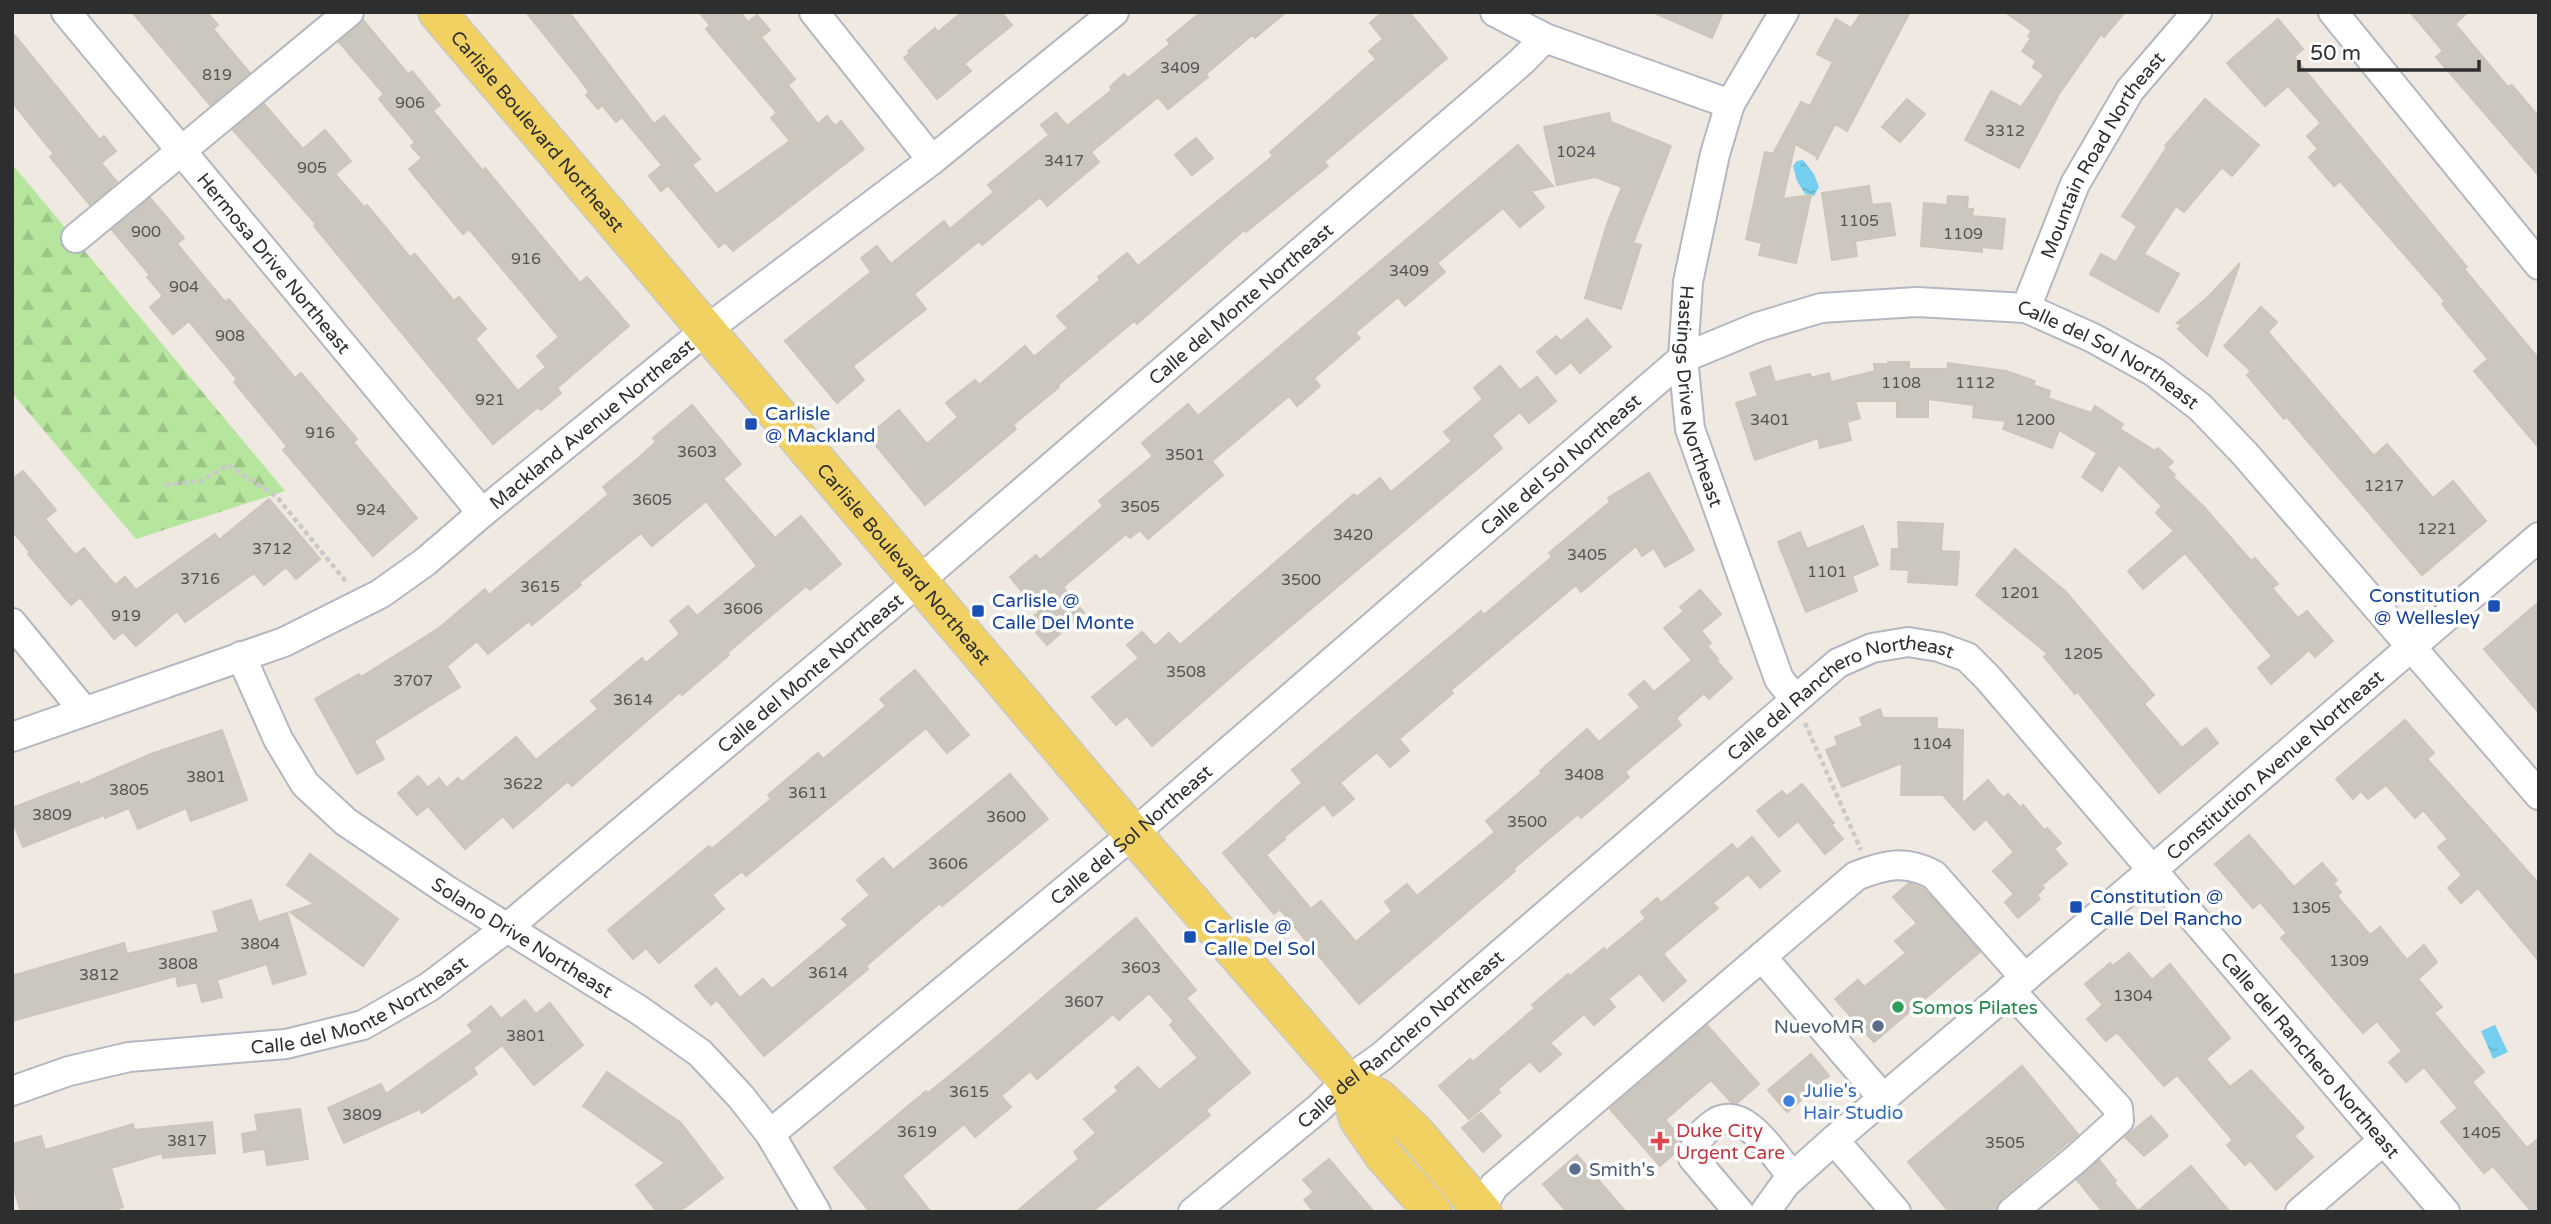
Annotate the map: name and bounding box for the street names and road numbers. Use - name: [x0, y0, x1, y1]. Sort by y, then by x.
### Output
- street label: Carlisle Boulevard Northeast: [446, 27, 628, 237]
- street label: Mountain Road Northeast: [2037, 48, 2170, 262]
- street label: Hermosa Drive Northeast: [192, 169, 355, 358]
- street label: Calle del Monte Northeast: [1145, 219, 1338, 390]
- street label: Hastings Drive Northeast: [1671, 285, 1727, 510]
- street label: Calle del Sol Northeast: [2017, 298, 2203, 414]
- street label: Mackland Avenue Northeast: [486, 335, 698, 514]
- street label: Calle del Sol Northeast: [1476, 390, 1646, 540]
- street label: Carlisle Boulevard Northeast: [812, 459, 995, 670]
- street label: Calle del Monte Northeast: [713, 589, 908, 758]
- street label: Calle del Ranchero Northeast: [1723, 632, 1957, 766]
- street label: Constitution Avenue Northeast: [2162, 666, 2388, 865]
- street label: Calle del Sol Northeast: [1046, 761, 1217, 910]
- street label: Solano Drive Northeast: [427, 873, 616, 1003]
- street label: Calle del Ranchero Northeast: [1293, 946, 1509, 1133]
- street label: Calle del Ranchero Northeast: [2216, 948, 2404, 1163]
- street label: Calle del Monte Northeast: [250, 952, 472, 1059]

